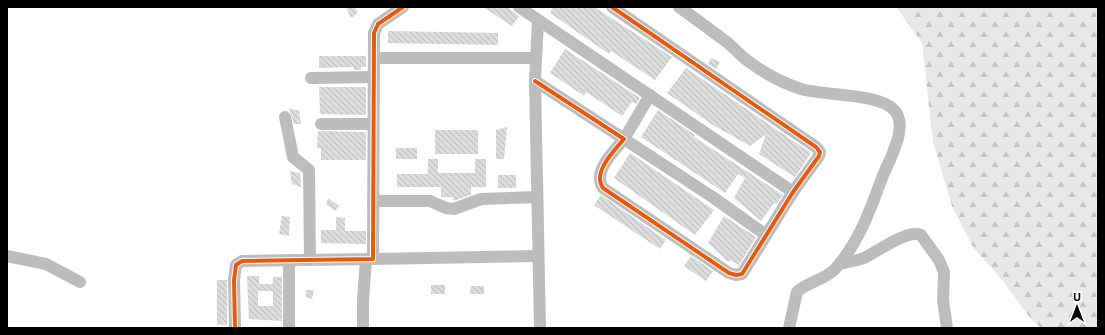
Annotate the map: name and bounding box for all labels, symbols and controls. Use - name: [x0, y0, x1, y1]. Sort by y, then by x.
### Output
- north arrow: [1057, 287, 1097, 327]
- text: U: [1073, 291, 1081, 303]

